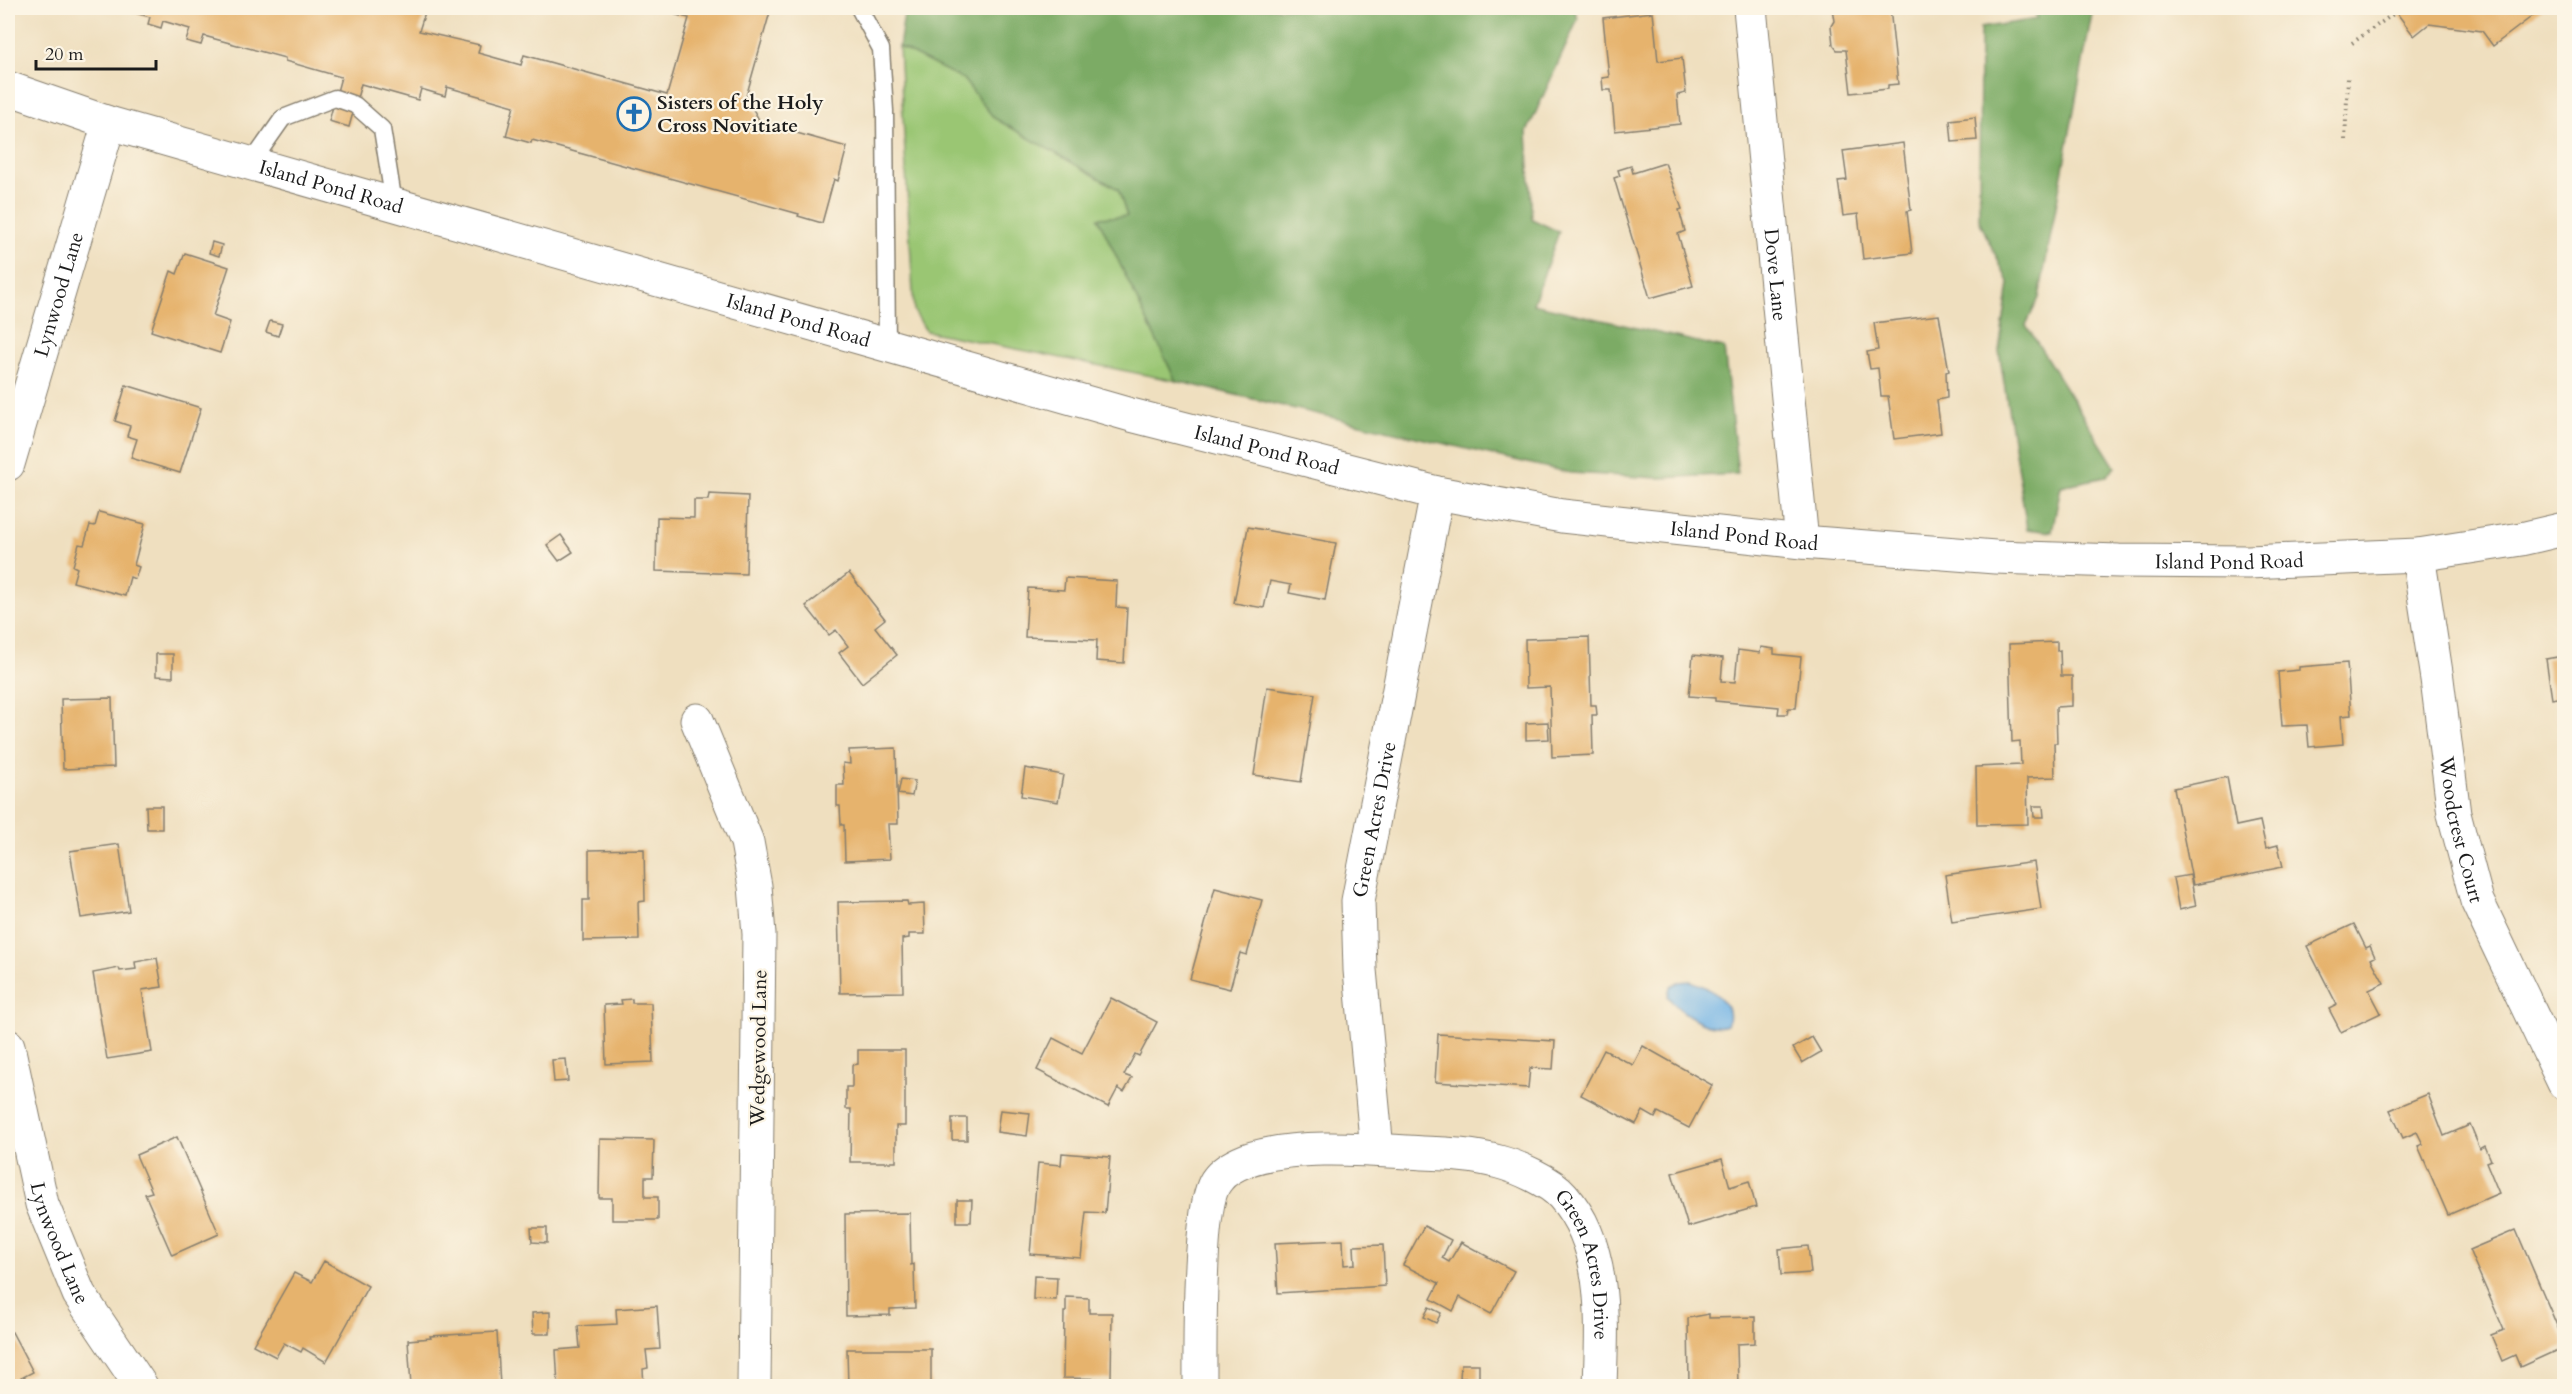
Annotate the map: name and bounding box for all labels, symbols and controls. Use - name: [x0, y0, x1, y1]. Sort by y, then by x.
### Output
- scale bar: [36, 33, 156, 71]
- text: 20 m: [45, 42, 84, 67]
- place label: Sisters of the Holy Cross Novitiate: [657, 89, 824, 139]
- church icon: Sisters of the Holy Cross Novitiate: [616, 96, 652, 132]
- street label: Island Pond Road: [256, 154, 407, 220]
- street label: Dove Lane: [1758, 227, 1793, 322]
- street label: Lynwood Lane: [27, 229, 90, 360]
- street label: Island Pond Road: [723, 287, 874, 354]
- street label: Island Pond Road: [1191, 419, 1342, 482]
- street label: Island Pond Road: [1669, 515, 1820, 557]
- street label: Island Pond Road: [2155, 547, 2305, 576]
- street label: Green Acres Drive: [1346, 739, 1403, 900]
- street label: Woodcrest Court: [2433, 754, 2490, 906]
- street label: Wedgewood Lane: [744, 969, 773, 1128]
- street label: Lynwood Lane: [24, 1180, 95, 1310]
- street label: Green Acres Drive: [1549, 1183, 1614, 1340]

